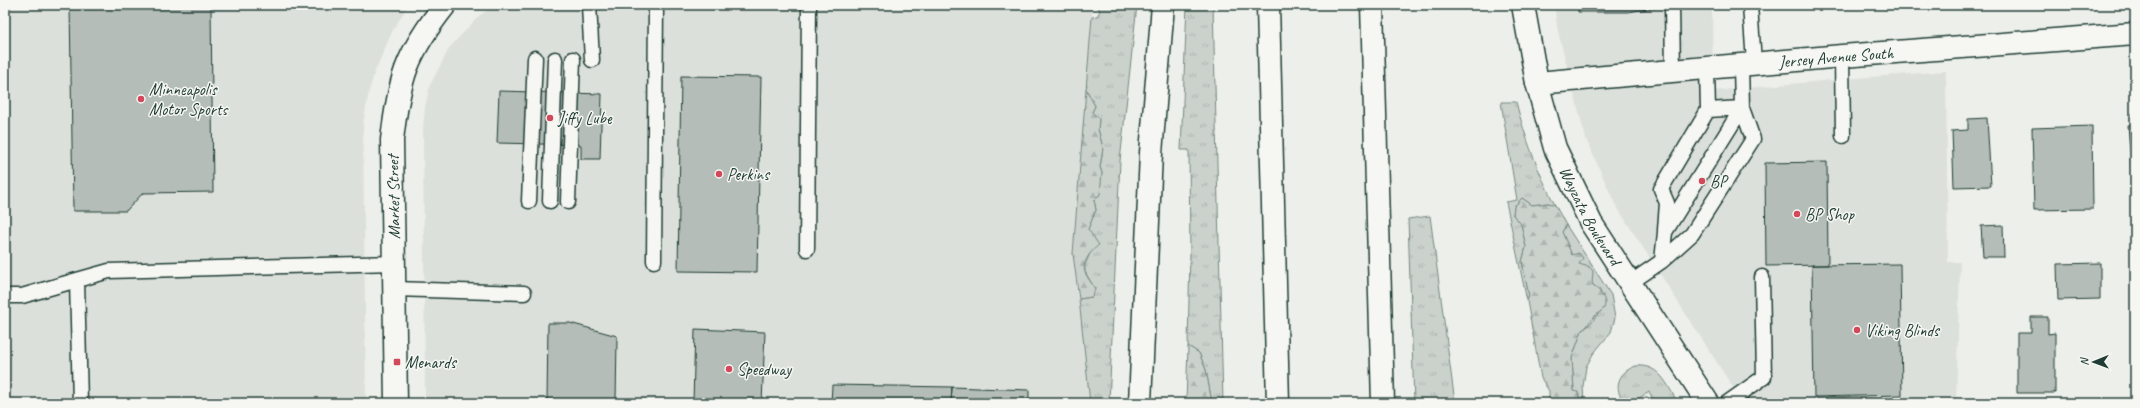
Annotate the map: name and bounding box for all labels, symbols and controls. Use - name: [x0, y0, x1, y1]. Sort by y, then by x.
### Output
- street label: Jersey Avenue South: [1777, 42, 1895, 73]
- place label: Minneapolis Motor Sports: [149, 79, 230, 120]
- marker: Minneapolis Motor Sports: [136, 94, 146, 104]
- place label: Jiffy Lube: [557, 108, 613, 129]
- marker: Jiffy Lube: [545, 113, 555, 123]
- street label: Market Street: [382, 152, 405, 239]
- street label: Wayzata Boulevard: [1554, 163, 1627, 271]
- place label: Perkins: [727, 164, 771, 185]
- marker: Perkins: [714, 169, 724, 179]
- place label: BP: [1710, 171, 1729, 192]
- marker: BP: [1697, 176, 1707, 186]
- place label: BP Shop: [1805, 204, 1856, 225]
- marker: BP Shop: [1792, 209, 1802, 219]
- place label: Viking Blinds: [1865, 320, 1941, 341]
- marker: Viking Blinds: [1852, 325, 1862, 335]
- north arrow: [2074, 342, 2114, 382]
- place label: Menards: [405, 352, 458, 373]
- text: N: [2077, 356, 2091, 366]
- marker: Menards: [392, 357, 402, 367]
- place label: Speedway: [737, 359, 792, 380]
- marker: Speedway: [724, 364, 734, 374]

